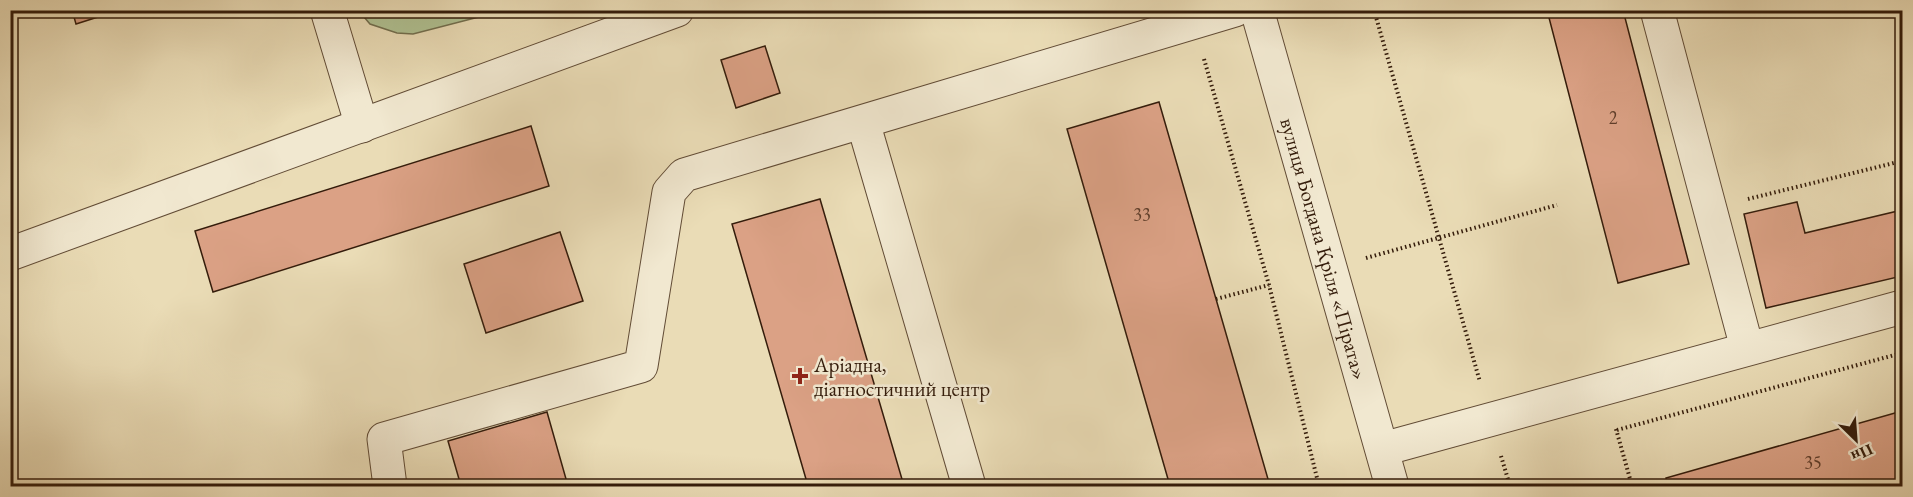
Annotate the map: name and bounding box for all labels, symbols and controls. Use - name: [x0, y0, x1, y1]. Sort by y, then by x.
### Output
- house number: 2: [1609, 106, 1618, 129]
- street label: вулиця Богдана Кріля «Пірата»: [1275, 114, 1375, 383]
- house number: 33: [1133, 203, 1151, 226]
- place label: Аріадна, діагностичний центр: [813, 351, 990, 402]
- marker: Аріадна, діагностичний центр: [791, 367, 809, 385]
- north arrow: [1826, 410, 1886, 470]
- text: Пн: [1848, 439, 1876, 467]
- house number: 35: [1804, 451, 1822, 474]

